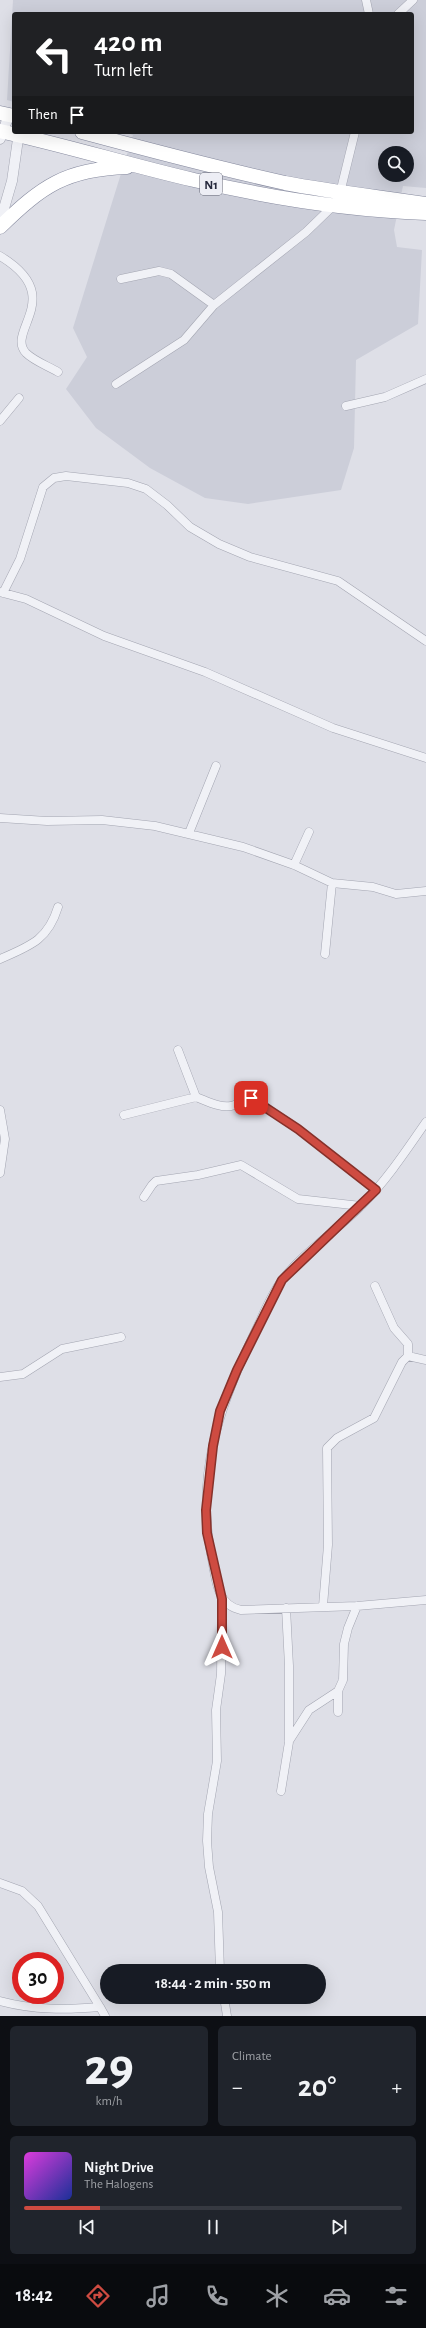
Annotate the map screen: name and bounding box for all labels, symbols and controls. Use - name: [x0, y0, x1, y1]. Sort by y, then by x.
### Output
- icon: left: [28, 28, 80, 80]
- text: 420 m: [94, 29, 163, 57]
- text: Turn left: [94, 62, 153, 80]
- icon: arrive: [66, 104, 88, 126]
- text: Then: [28, 107, 58, 122]
- map controls: [378, 146, 414, 182]
- button: search: [378, 146, 414, 182]
- road number: N1: [200, 173, 222, 195]
- pin: [234, 1081, 268, 1115]
- icon: arrive: [240, 1087, 262, 1109]
- position arrow: [201, 1626, 243, 1668]
- speed limit sign: 30: [12, 1952, 64, 2004]
- text: 18:44 · 2 min · 550 m: [155, 1976, 271, 1991]
- text: 29: [84, 2042, 134, 2094]
- text: Climate: [232, 2050, 271, 2063]
- text: 20°: [298, 2072, 336, 2102]
- text: −: [232, 2076, 243, 2098]
- text: +: [391, 2076, 402, 2098]
- text: km/h: [96, 2095, 122, 2108]
- text: Night Drive: [84, 2160, 154, 2175]
- text: The Halogens: [84, 2178, 153, 2191]
- icon: previous: [76, 2216, 98, 2238]
- icon: pause: [202, 2216, 224, 2238]
- icon: next: [328, 2216, 350, 2238]
- icon: directions: [84, 2282, 112, 2310]
- icon: music: [144, 2282, 172, 2310]
- icon: phone: [203, 2282, 231, 2310]
- icon: climate: [263, 2282, 291, 2310]
- icon: car: [323, 2282, 351, 2310]
- icon: filters: [382, 2282, 410, 2310]
- text: 18:42: [16, 2287, 53, 2305]

